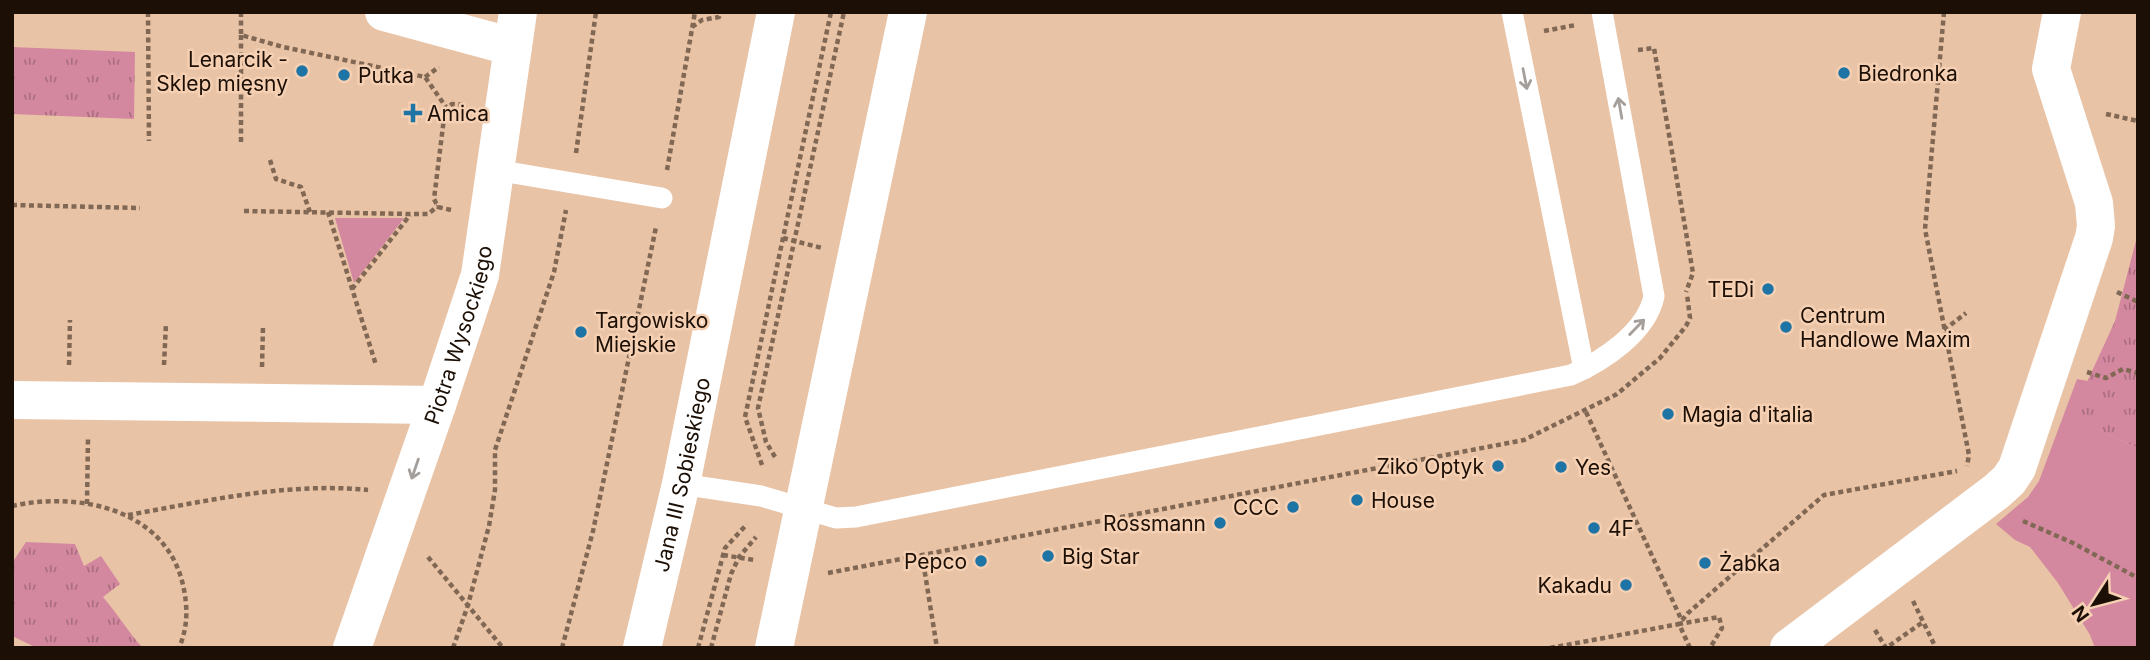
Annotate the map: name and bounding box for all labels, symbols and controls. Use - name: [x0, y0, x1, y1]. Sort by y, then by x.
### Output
- place label: Lenarcik - Sklep mięsny: [156, 47, 288, 96]
- place label: Biedronka: [1858, 61, 1958, 86]
- marker: Lenarcik - Sklep mięsny: [294, 63, 310, 79]
- place label: Putka: [358, 63, 414, 88]
- marker: Biedronka: [1836, 65, 1852, 81]
- marker: Putka: [336, 67, 352, 83]
- one-way arrow: [1519, 67, 1533, 90]
- one-way arrow: [1613, 97, 1626, 120]
- place label: Amica: [427, 101, 489, 126]
- marker: Amica: [405, 105, 421, 121]
- street label: Piotra Wysockiego: [419, 244, 497, 428]
- place label: TEDi: [1708, 277, 1754, 302]
- marker: TEDi: [1760, 281, 1776, 297]
- place label: Centrum Handlowe Maxim: [1800, 303, 1971, 352]
- place label: Targowisko Miejskie: [595, 308, 708, 357]
- one-way arrow: [1629, 318, 1646, 335]
- marker: Centrum Handlowe Maxim: [1778, 319, 1794, 335]
- marker: Targowisko Miejskie: [573, 324, 589, 340]
- street label: Jana III Sobieskiego: [648, 375, 715, 574]
- place label: Magia d'italia: [1682, 402, 1813, 427]
- marker: Magia d'italia: [1660, 406, 1676, 422]
- place label: Ziko Optyk: [1377, 454, 1484, 479]
- place label: Yes: [1575, 455, 1611, 480]
- one-way arrow: [408, 458, 420, 480]
- marker: Ziko Optyk: [1490, 458, 1506, 474]
- marker: Yes: [1553, 459, 1569, 475]
- place label: House: [1371, 488, 1435, 513]
- marker: House: [1349, 492, 1365, 508]
- place label: CCC: [1233, 495, 1279, 520]
- marker: CCC: [1285, 499, 1301, 515]
- place label: Rossmann: [1103, 511, 1206, 536]
- marker: Rossmann: [1212, 515, 1228, 531]
- place label: 4F: [1608, 516, 1634, 541]
- marker: 4F: [1586, 520, 1602, 536]
- place label: Big Star: [1062, 544, 1140, 569]
- marker: Big Star: [1040, 548, 1056, 564]
- place label: Pepco: [904, 549, 967, 574]
- place label: Żabka: [1719, 550, 1780, 576]
- marker: Pepco: [973, 553, 989, 569]
- marker: Żabka: [1697, 555, 1713, 571]
- north arrow: [2059, 569, 2129, 639]
- place label: Kakadu: [1538, 573, 1612, 598]
- marker: Kakadu: [1618, 577, 1634, 593]
- text: N: [2067, 601, 2094, 626]

